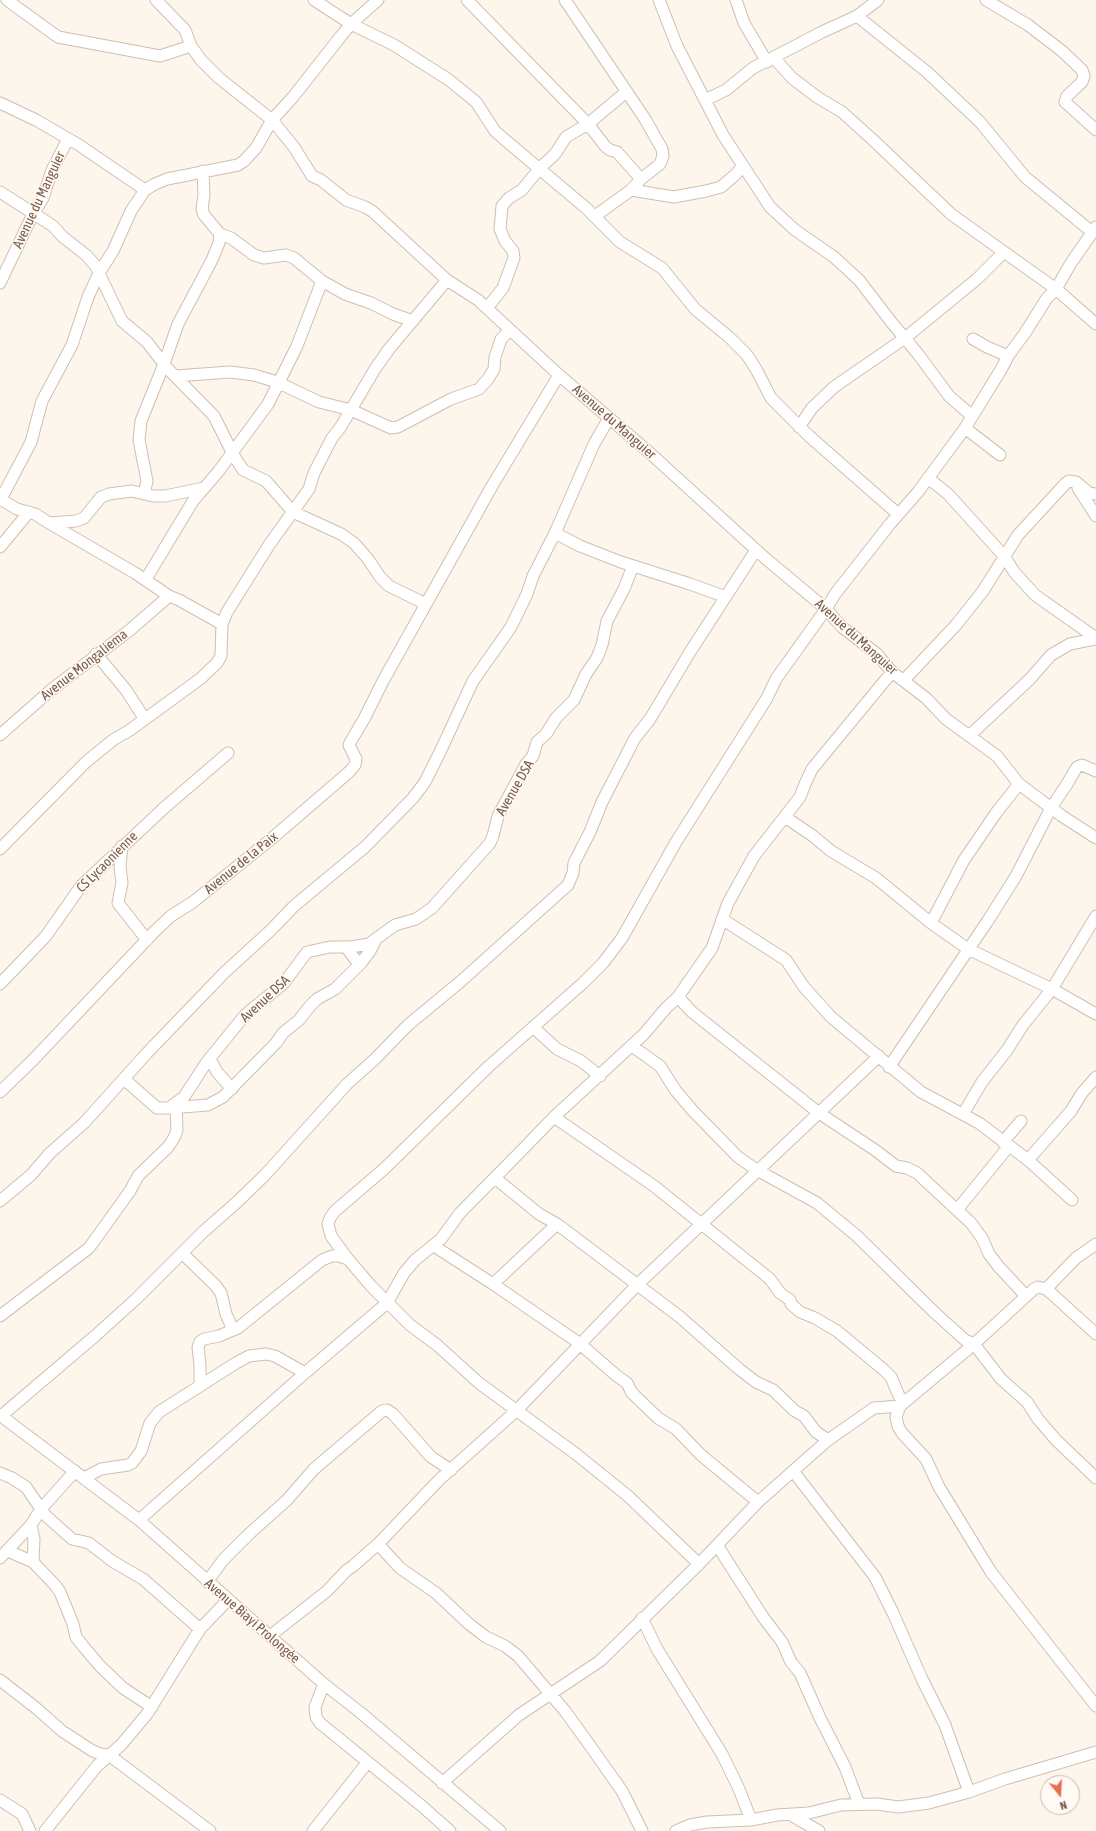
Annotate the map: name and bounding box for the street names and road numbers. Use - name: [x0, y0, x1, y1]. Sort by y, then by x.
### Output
- street label: Avenue du Manguier: [9, 149, 69, 251]
- street label: Avenue du Manguier: [569, 381, 659, 463]
- street label: Avenue du Manguier: [811, 596, 901, 678]
- street label: Avenue Mongaliema: [37, 626, 131, 704]
- street label: Avenue DSA: [492, 757, 538, 819]
- street label: CS Lycaonienne: [73, 828, 141, 896]
- street label: Avenue de la Paix: [201, 828, 281, 898]
- street label: Avenue DSA: [237, 972, 293, 1026]
- street label: Avenue Biayi Prolongée: [201, 1575, 303, 1667]

